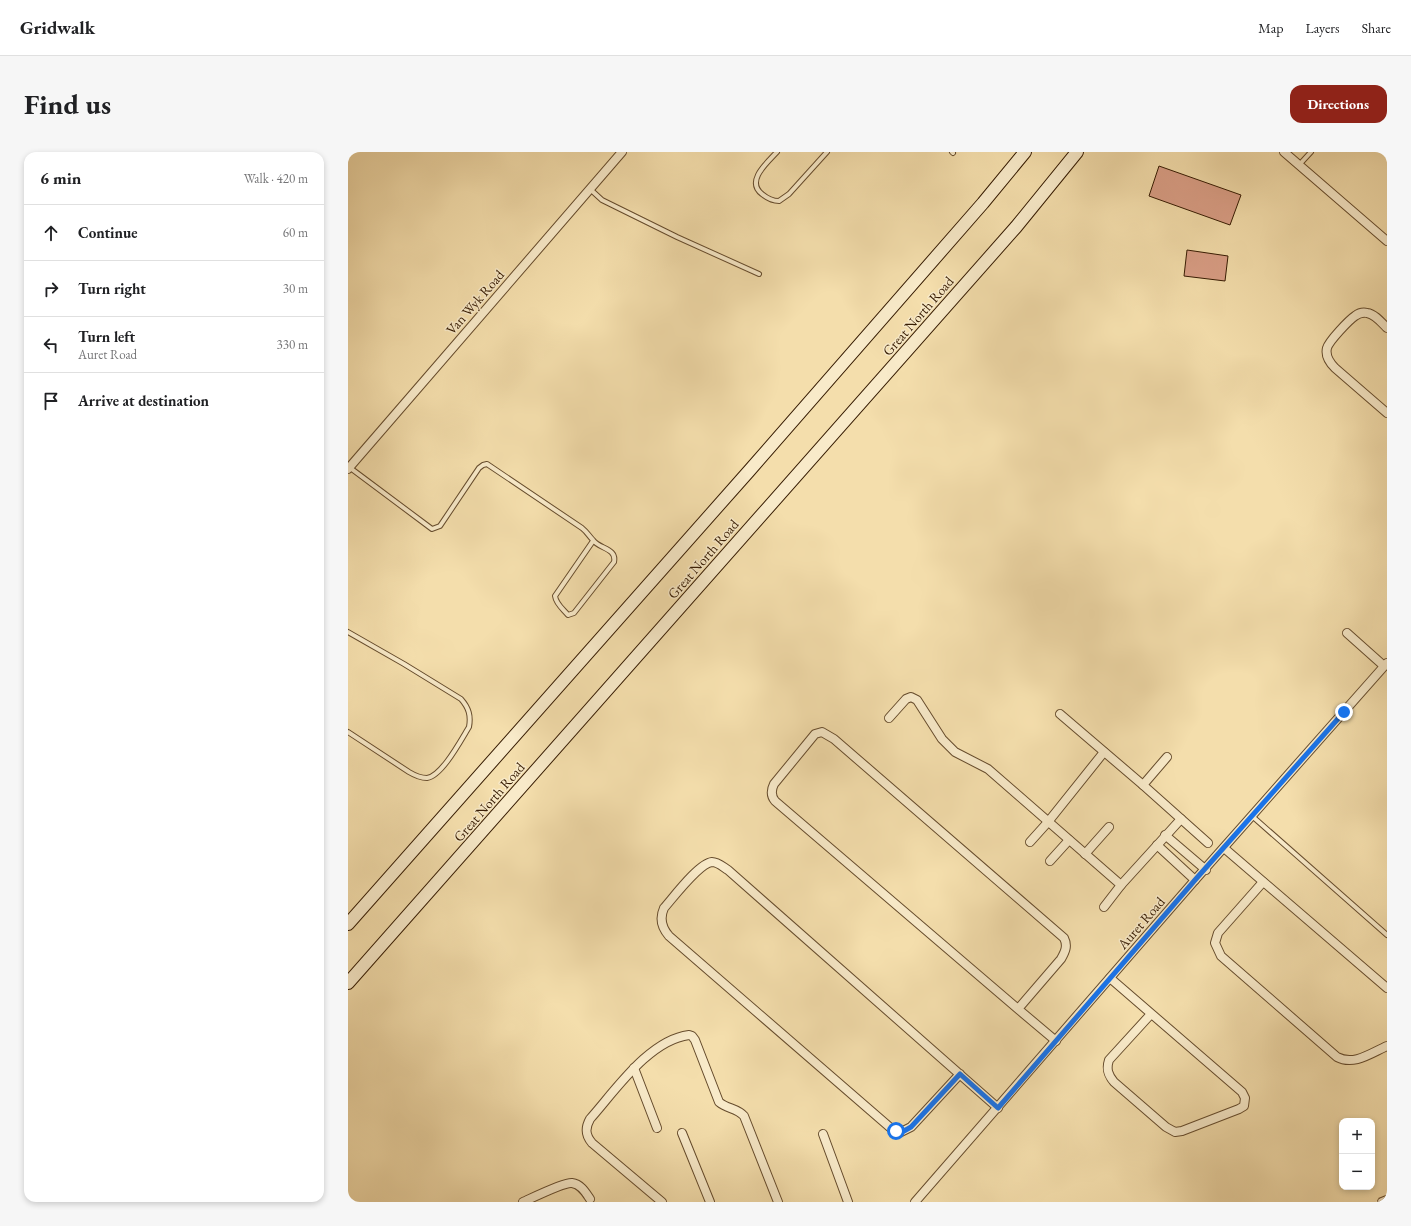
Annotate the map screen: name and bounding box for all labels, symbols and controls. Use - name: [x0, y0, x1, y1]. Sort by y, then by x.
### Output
- text: Gridwalk: [20, 15, 95, 40]
- text: Map: [1258, 19, 1283, 37]
- text: Layers: [1305, 19, 1340, 37]
- text: Share: [1362, 19, 1391, 37]
- button: Directions: [1290, 85, 1387, 123]
- text: Find us: [24, 86, 111, 122]
- text: 6 min: [40, 167, 81, 189]
- text: Walk · 420 m: [244, 170, 308, 187]
- icon: ahead: [40, 222, 62, 244]
- text: Continue: [78, 223, 138, 242]
- text: 60 m: [283, 224, 308, 241]
- street label: Van Wyk Road: [442, 265, 509, 338]
- street label: Great North Road: [879, 272, 958, 359]
- icon: right: [40, 278, 62, 300]
- text: Turn right: [78, 279, 146, 298]
- text: 30 m: [283, 280, 308, 297]
- text: Turn left: [78, 327, 135, 346]
- icon: left: [40, 334, 62, 356]
- text: 330 m: [277, 336, 308, 353]
- text: Auret Road: [78, 346, 137, 363]
- icon: arrive: [40, 390, 62, 412]
- text: Arrive at destination: [78, 391, 209, 410]
- street label: Great North Road: [664, 515, 743, 602]
- route end: [1335, 703, 1353, 721]
- street label: Great North Road: [450, 758, 529, 845]
- street label: Auret Road: [1113, 892, 1169, 954]
- map controls: [1339, 1118, 1375, 1190]
- button: +: [1339, 1118, 1375, 1154]
- route start: [887, 1122, 905, 1140]
- button: −: [1339, 1154, 1375, 1190]

